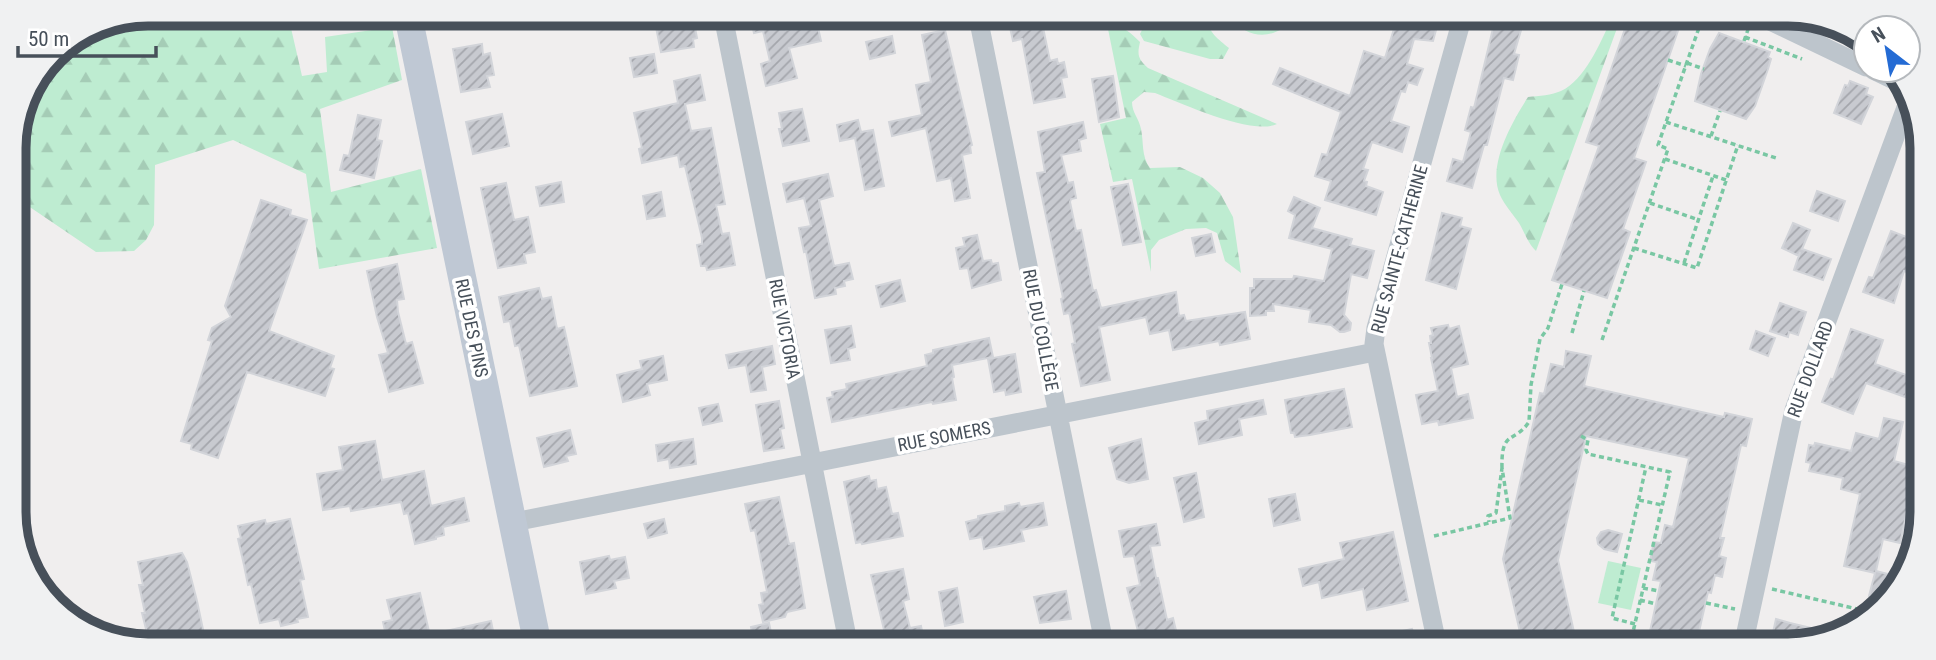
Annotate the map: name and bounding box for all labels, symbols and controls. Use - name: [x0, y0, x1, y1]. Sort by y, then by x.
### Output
- scale bar: [18, 14, 156, 58]
- north arrow: [1852, 14, 1922, 84]
- text: N: [1868, 22, 1889, 48]
- text: 50 m: [28, 27, 69, 51]
- street label: RUE SAINTE-CATHERINE: [1366, 162, 1432, 336]
- street label: RUE DU COLLÈGE: [1019, 267, 1063, 393]
- street label: RUE DES PINS: [451, 277, 493, 379]
- street label: RUE VICTORIA: [765, 277, 805, 382]
- street label: RUE DOLLARD: [1783, 318, 1837, 420]
- street label: RUE SOMERS: [896, 417, 992, 455]

